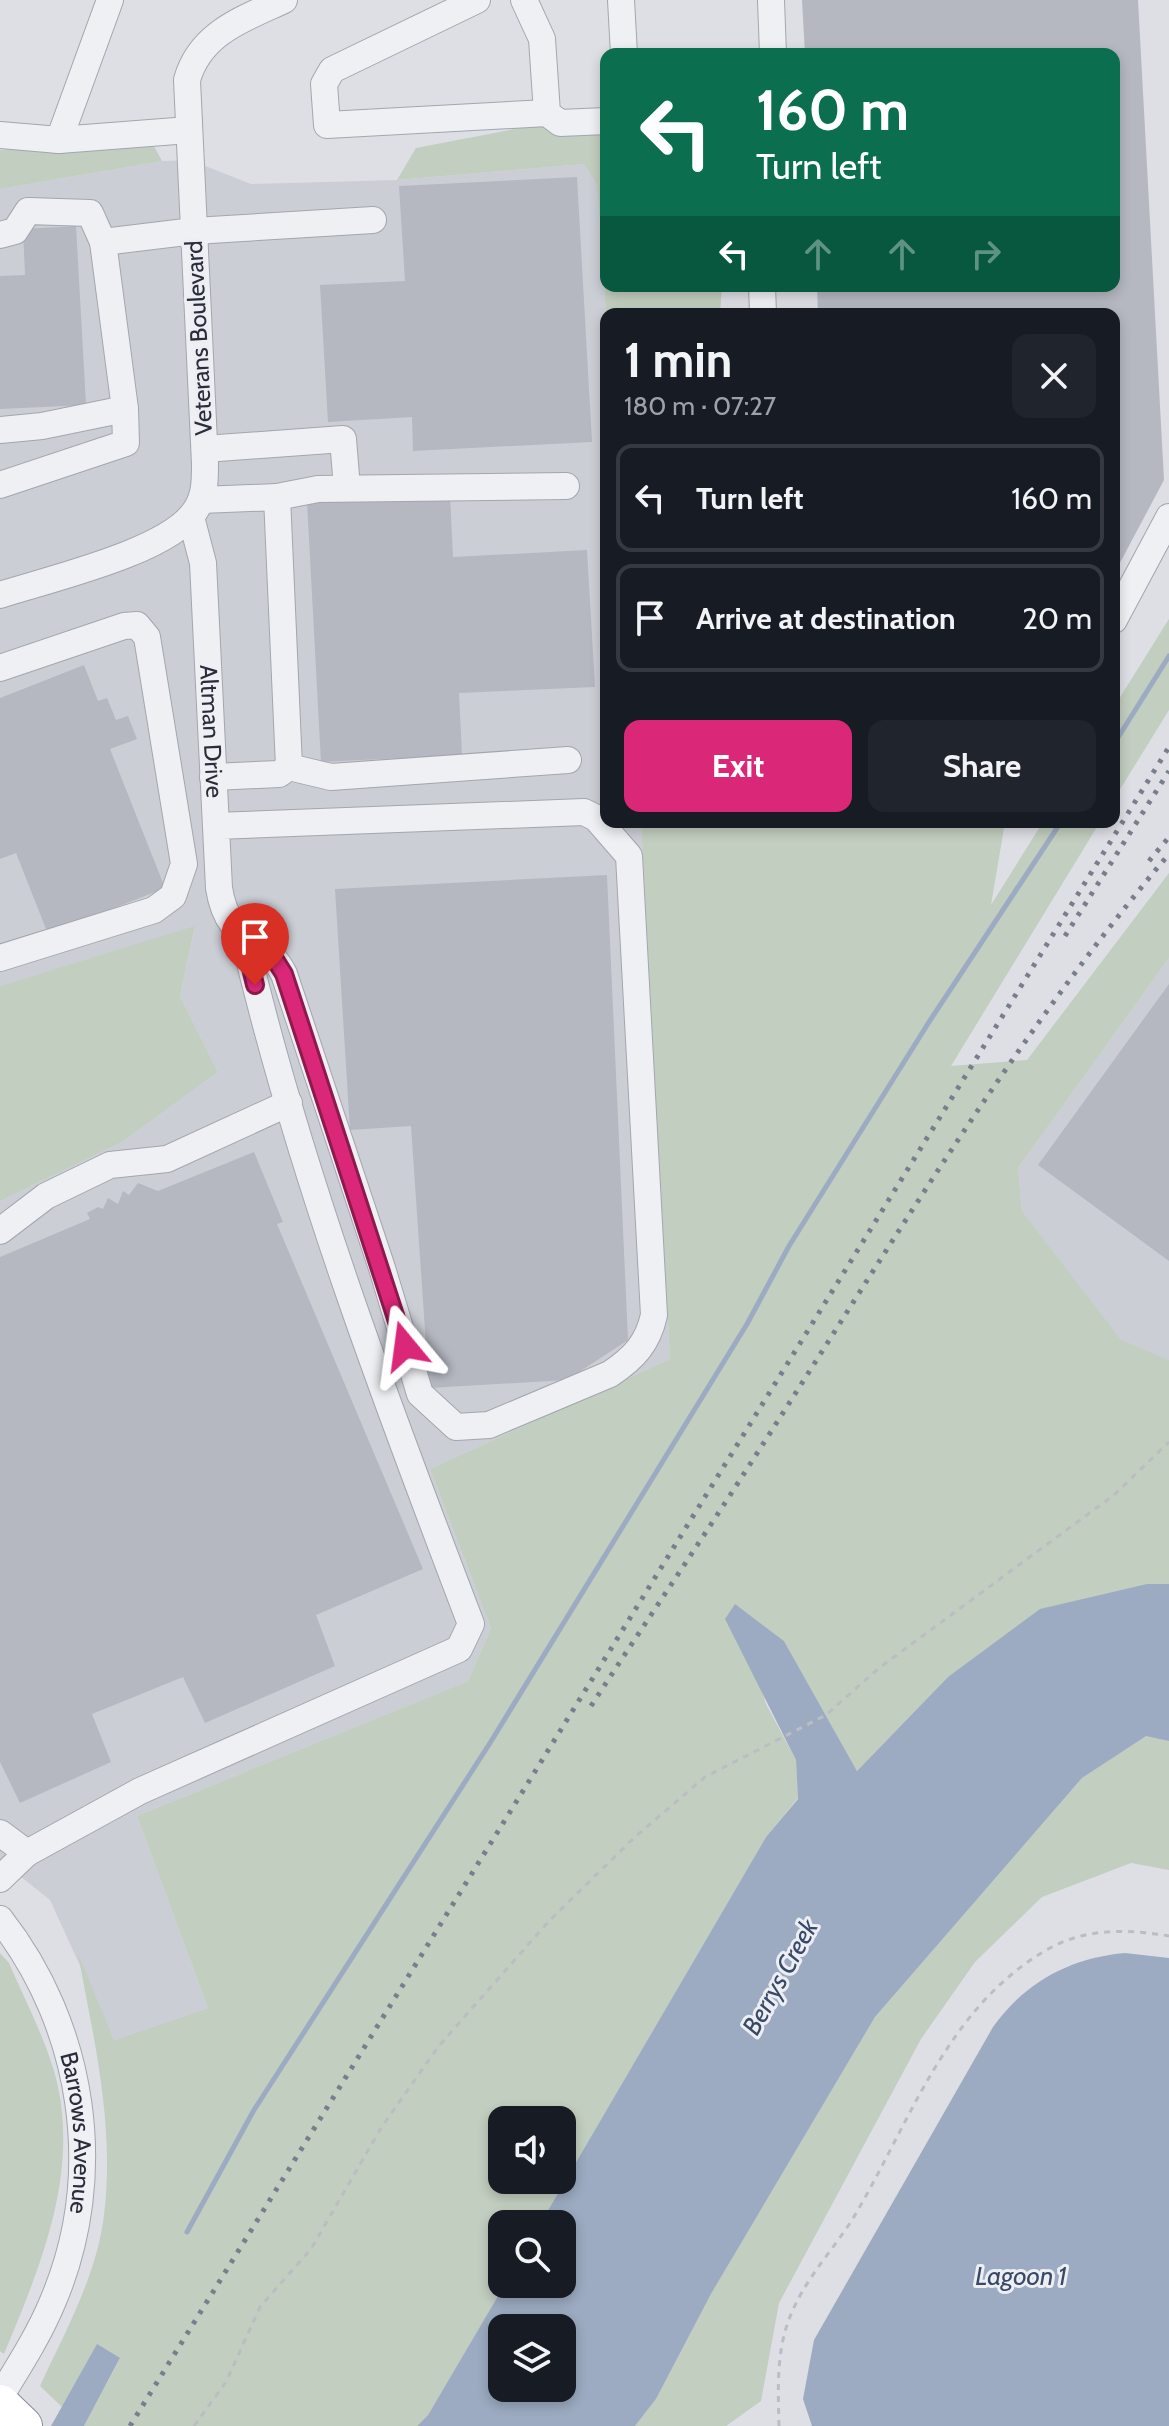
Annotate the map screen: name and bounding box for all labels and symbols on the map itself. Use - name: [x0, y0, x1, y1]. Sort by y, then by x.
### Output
- street label: Veterans Boulevard: [179, 240, 218, 436]
- street label: Altman Drive: [194, 664, 230, 799]
- pin: [221, 903, 289, 985]
- position arrow: [363, 1304, 447, 1388]
- water label: Berrys Creek: [735, 1913, 825, 2040]
- street label: Barrows Avenue: [54, 2049, 97, 2216]
- water label: Lagoon 1: [975, 2260, 1067, 2292]

